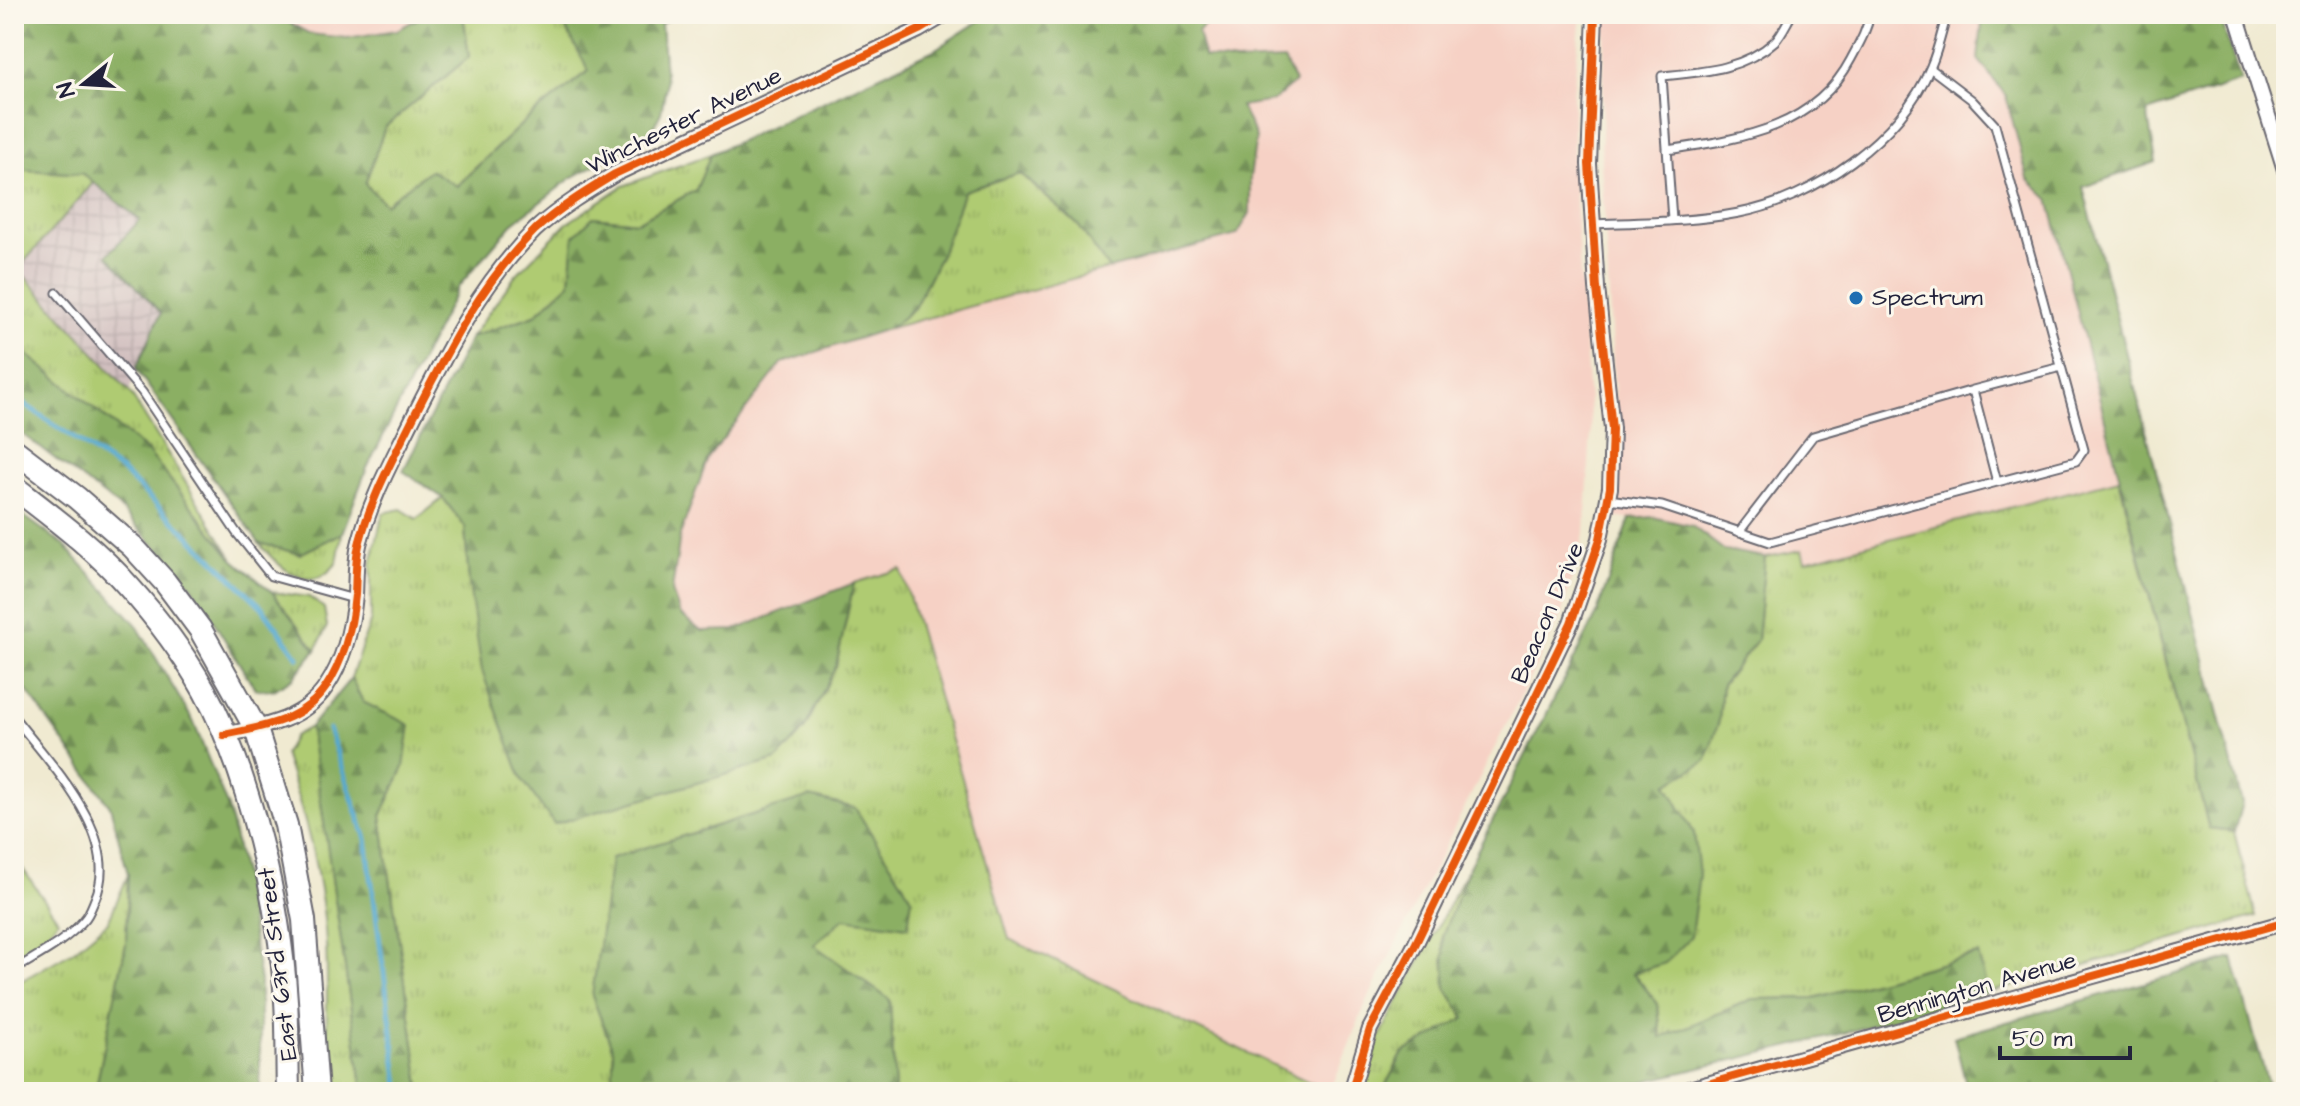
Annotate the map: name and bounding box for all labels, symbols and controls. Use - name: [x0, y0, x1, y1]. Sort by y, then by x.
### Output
- north arrow: [44, 44, 124, 124]
- street label: Winchester Avenue: [580, 59, 788, 183]
- text: N: [49, 78, 83, 101]
- place label: Spectrum: [1872, 281, 1983, 315]
- marker: Spectrum: [1847, 289, 1865, 307]
- street label: Beacon Drive: [1503, 537, 1593, 689]
- street label: East 63rd Street: [249, 865, 307, 1062]
- street label: Bennington Avenue: [1874, 943, 2080, 1034]
- scale bar: [2000, 1010, 2130, 1060]
- text: 50 m: [2012, 1022, 2073, 1056]

